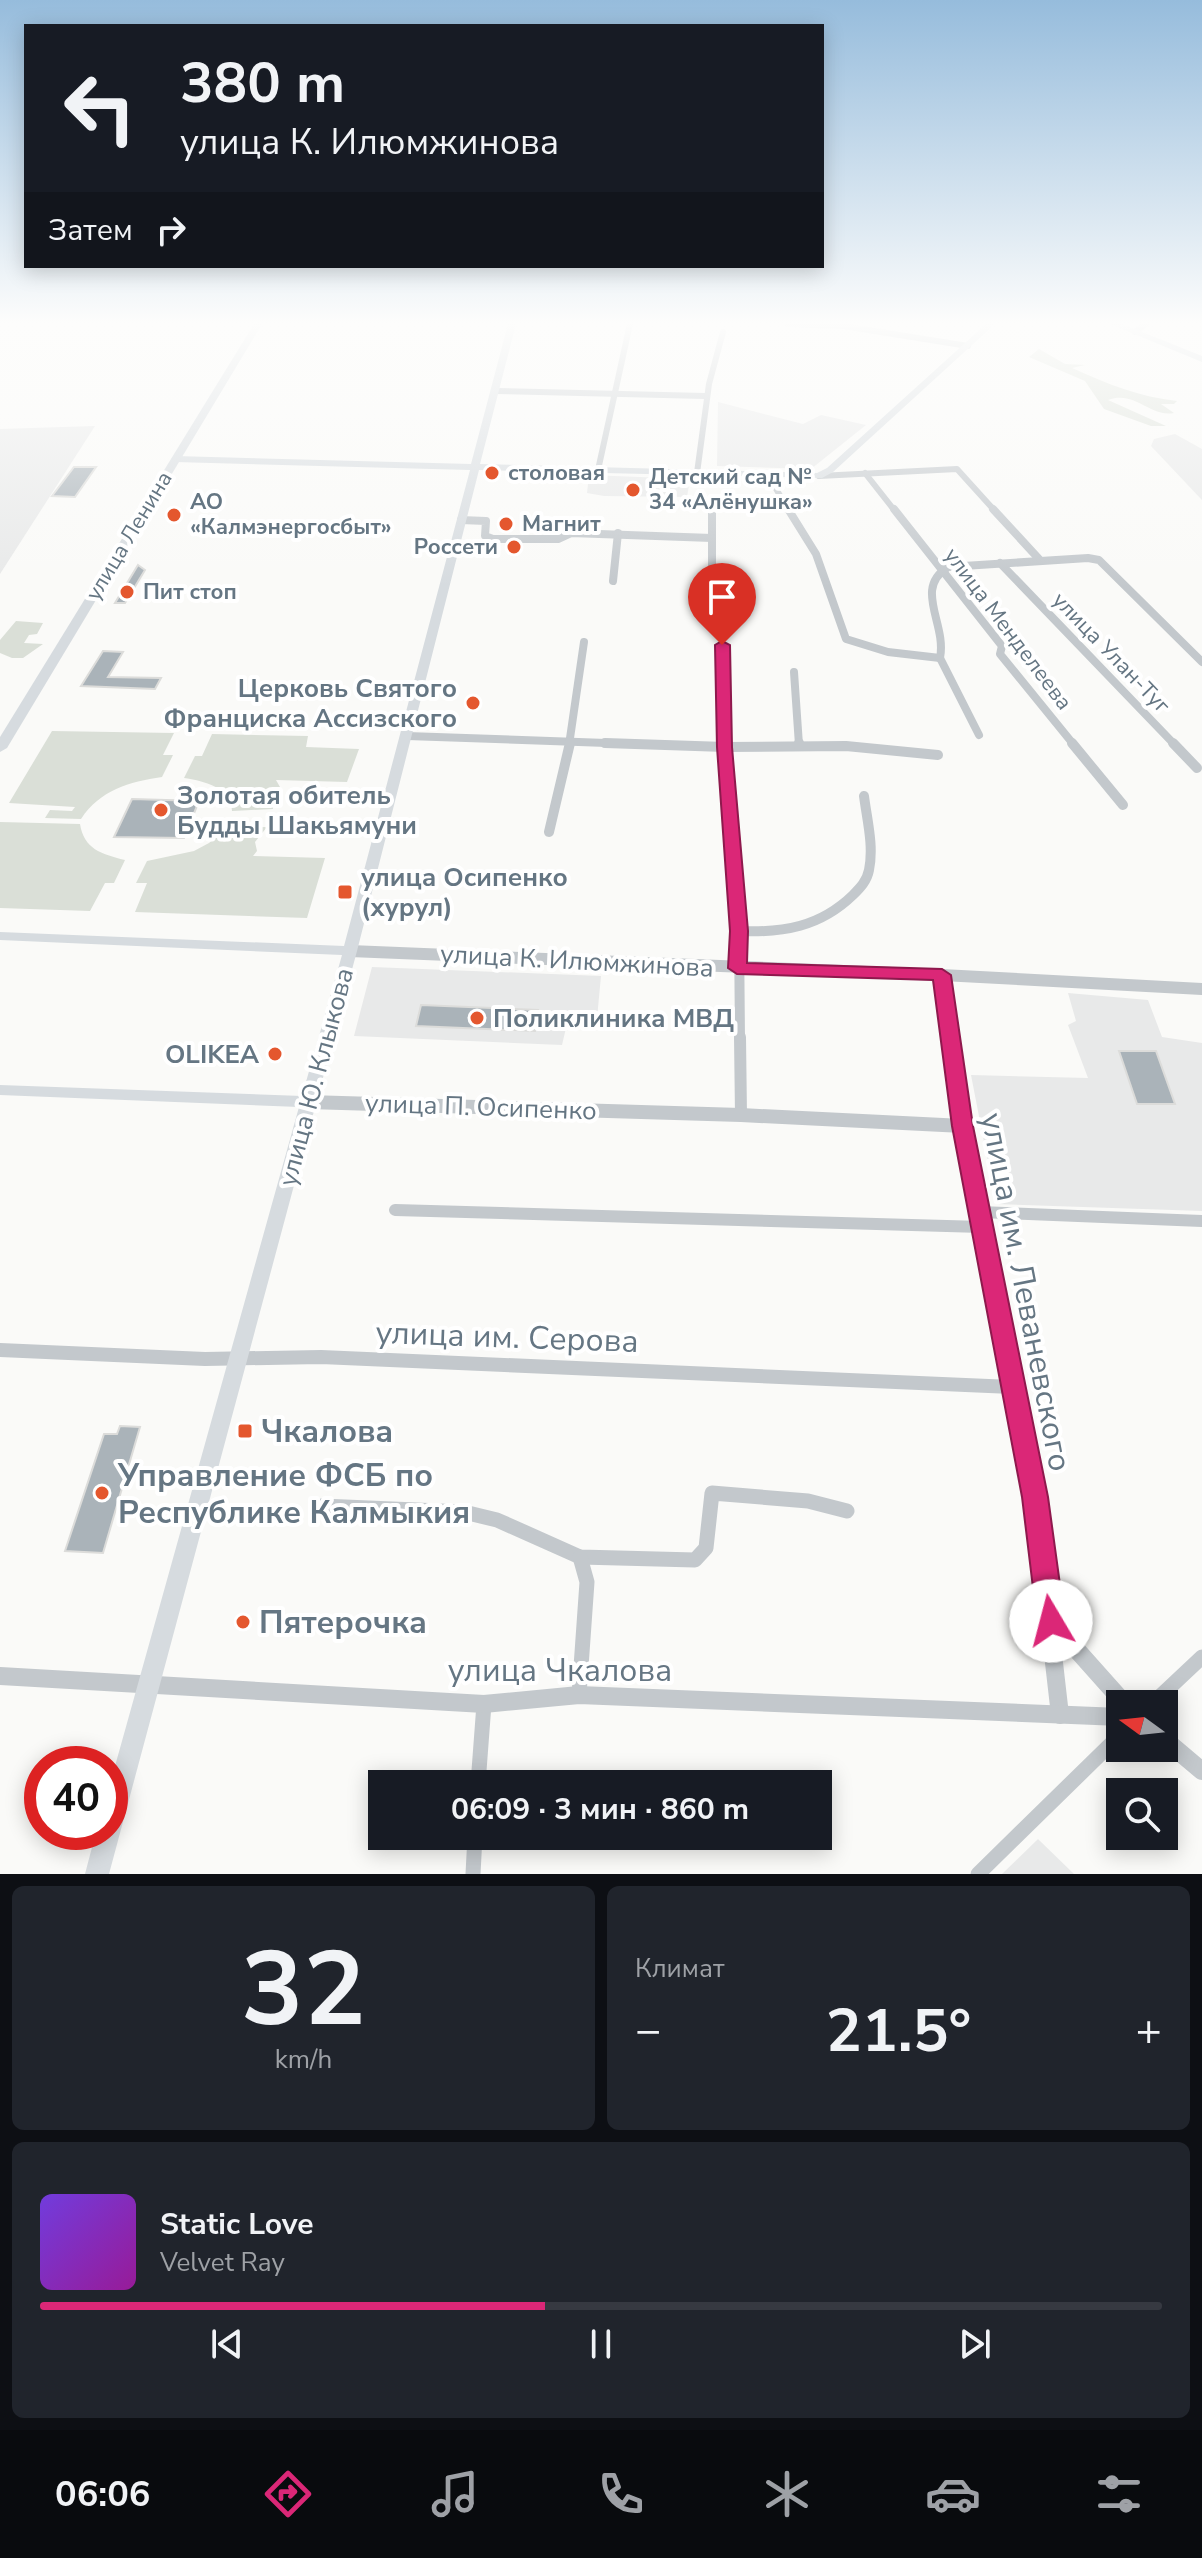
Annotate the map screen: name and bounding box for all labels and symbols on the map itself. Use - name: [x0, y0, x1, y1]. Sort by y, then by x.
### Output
- place label: столовая: [508, 458, 605, 488]
- place label: Детский сад № 34 «Алёнушка»: [649, 462, 813, 517]
- marker: столовая: [483, 464, 501, 482]
- street label: улица Ленина: [79, 466, 179, 606]
- marker: Детский сад № 34 «Алёнушка»: [624, 481, 642, 499]
- place label: АО «Калмэнергосбыт»: [190, 487, 392, 542]
- marker: АО «Калмэнергосбыт»: [165, 506, 183, 524]
- place label: Магнит: [522, 509, 601, 539]
- marker: Магнит: [497, 515, 515, 533]
- place label: Россети: [414, 532, 498, 562]
- marker: Россети: [505, 538, 523, 556]
- street label: улица Менделеева: [937, 542, 1079, 716]
- pin: [688, 563, 756, 645]
- place label: Пит стоп: [143, 577, 237, 607]
- marker: Пит стоп: [118, 583, 136, 601]
- street label: улица Улан-Туг: [1045, 586, 1177, 721]
- place label: Церковь Святого Франциска Ассизского: [163, 671, 457, 736]
- marker: Церковь Святого Франциска Ассизского: [464, 694, 482, 712]
- place label: Золотая обитель Будды Шакьямуни: [177, 778, 417, 843]
- marker: Золотая обитель Будды Шакьямуни: [152, 801, 170, 819]
- place label: улица Осипенко (хурул): [361, 860, 568, 925]
- marker: улица Осипенко (хурул): [336, 883, 354, 901]
- street label: улица К. Илюмжинова: [439, 936, 715, 986]
- street label: улица Ю. Клыкова: [270, 964, 362, 1190]
- place label: Поликлиника МВД: [493, 1001, 734, 1036]
- marker: Поликлиника МВД: [468, 1009, 486, 1027]
- place label: OLIKEA: [165, 1037, 260, 1072]
- marker: OLIKEA: [266, 1045, 284, 1063]
- street label: улица П. Осипенко: [365, 1085, 597, 1129]
- street label: улица им. Леваневского: [970, 1109, 1082, 1475]
- street label: улица им. Серова: [375, 1311, 639, 1363]
- place label: Чкалова: [261, 1410, 393, 1453]
- marker: Чкалова: [236, 1422, 254, 1440]
- place label: Управление ФСБ по Республике Калмыкия: [117, 1454, 470, 1534]
- marker: Управление ФСБ по Республике Калмыкия: [93, 1484, 111, 1502]
- position arrow: [1009, 1579, 1093, 1663]
- place label: Пятерочка: [259, 1601, 427, 1644]
- marker: Пятерочка: [234, 1613, 252, 1631]
- street label: улица Чкалова: [448, 1649, 672, 1692]
- north arrow: [1106, 1690, 1178, 1762]
- speed limit sign: 40: [24, 1746, 128, 1850]

